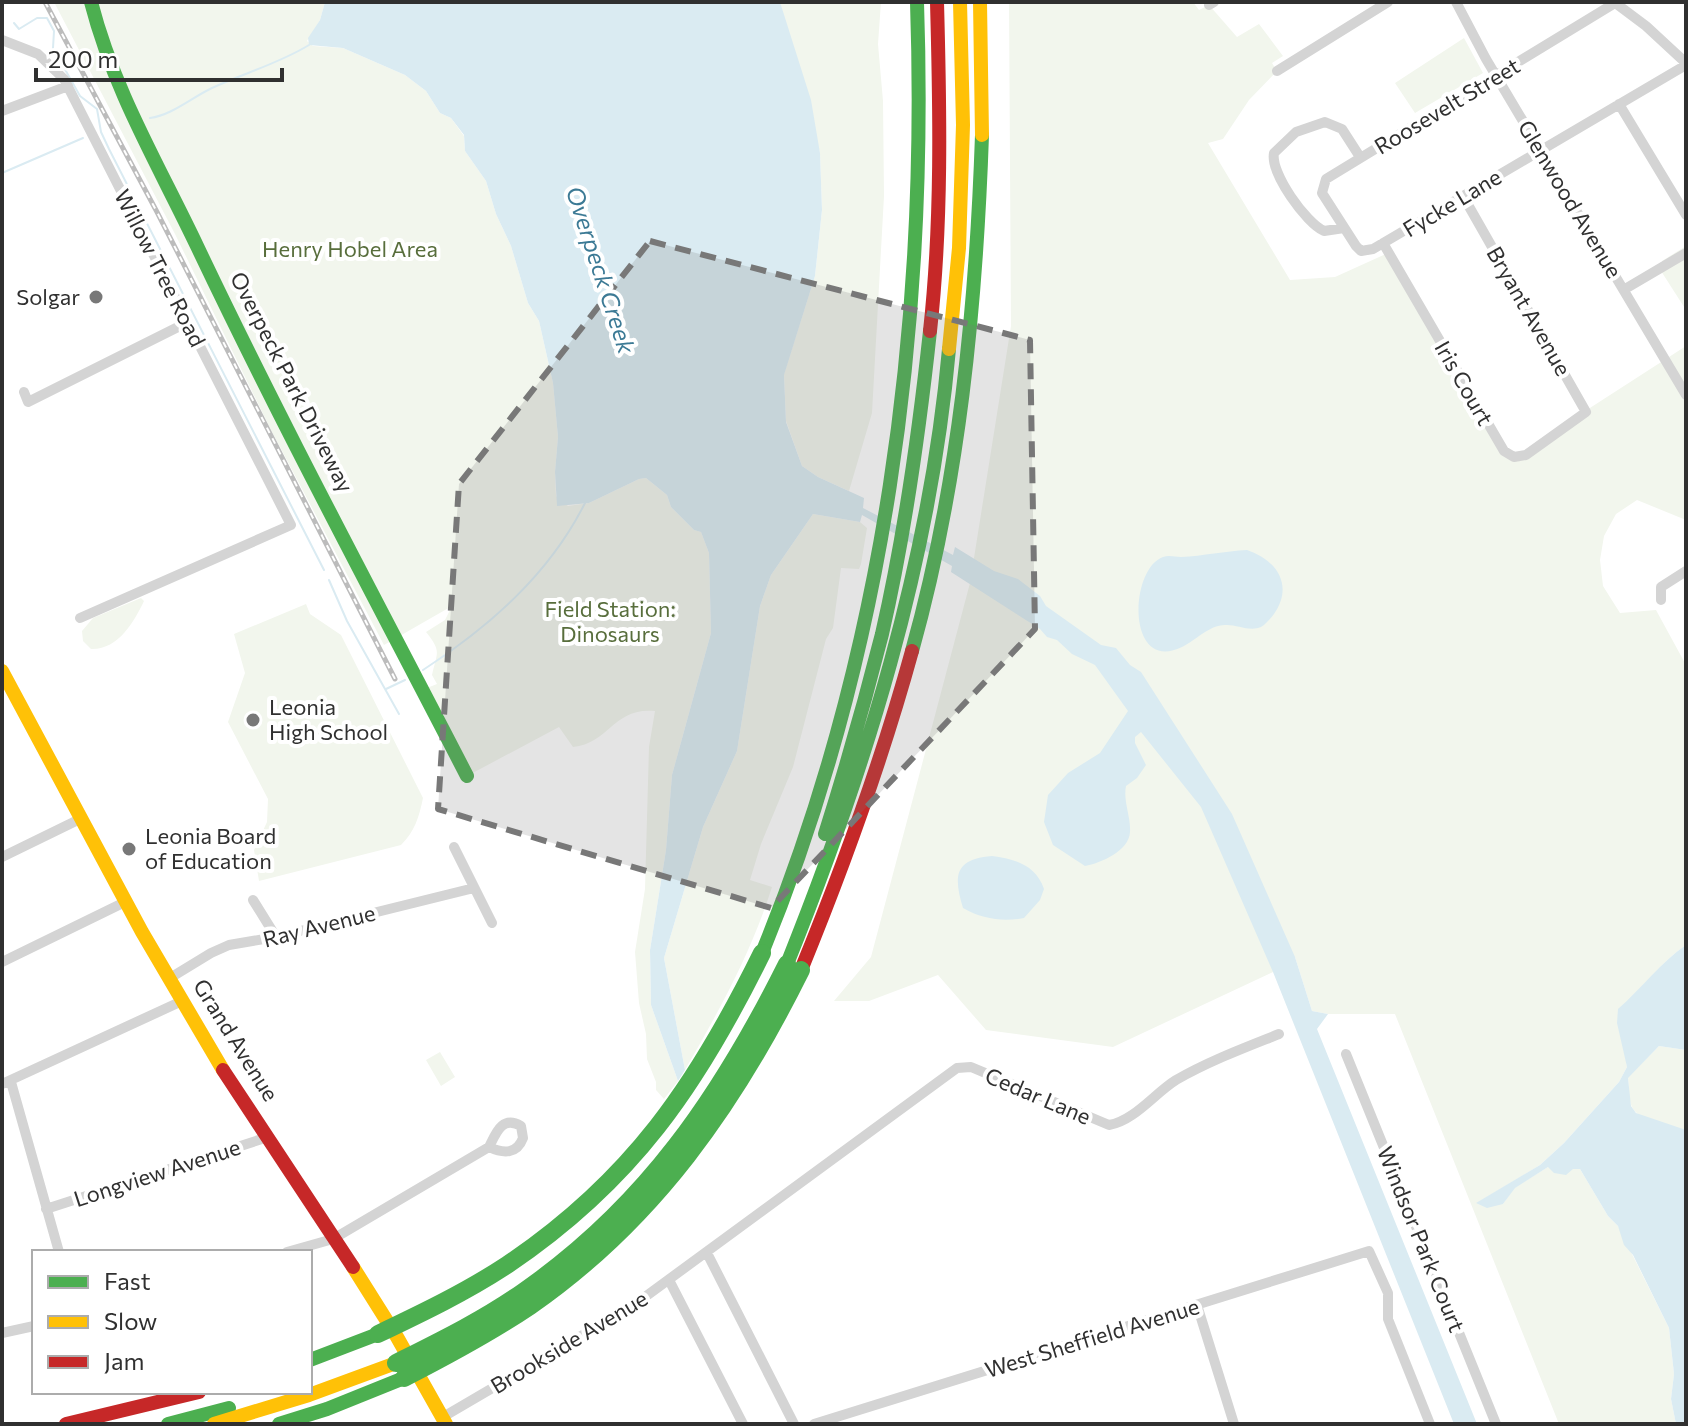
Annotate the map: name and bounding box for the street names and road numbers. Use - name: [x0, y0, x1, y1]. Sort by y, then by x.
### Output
- street label: Roosevelt Street: [1369, 52, 1524, 160]
- street label: Glenwood Avenue: [1513, 115, 1628, 283]
- street label: Fycke Lane: [1398, 163, 1506, 242]
- street label: Willow Tree Road: [109, 184, 212, 351]
- street label: Bryant Avenue: [1482, 241, 1577, 380]
- street label: Overpeck Park Driveway: [225, 267, 360, 497]
- street label: Iris Court: [1429, 336, 1499, 430]
- street label: Ray Avenue: [260, 899, 378, 953]
- street label: Grand Avenue: [188, 974, 285, 1106]
- street label: Cedar Lane: [981, 1061, 1095, 1130]
- street label: Longview Avenue: [70, 1133, 244, 1212]
- street label: Windsor Park Court: [1372, 1142, 1471, 1336]
- street label: Brookside Avenue: [485, 1284, 652, 1399]
- street label: West Sheffield Avenue: [981, 1292, 1202, 1383]

